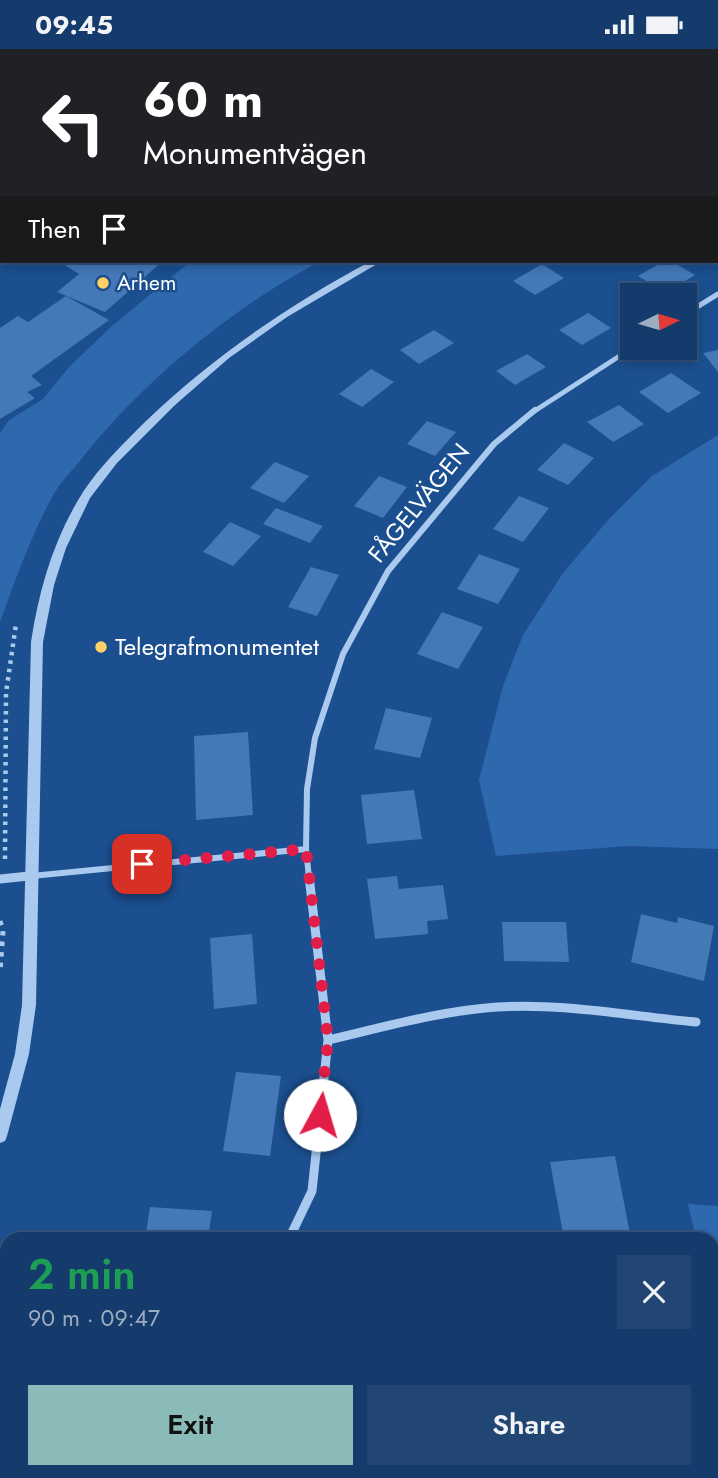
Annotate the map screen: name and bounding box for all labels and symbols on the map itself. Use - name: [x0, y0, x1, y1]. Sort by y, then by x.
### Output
- place label: Arhem: [117, 268, 176, 298]
- marker: Arhem: [95, 275, 111, 291]
- north arrow: [620, 283, 696, 361]
- street label: FÅGELVÄGEN: [360, 435, 478, 570]
- place label: Telegrafmonumentet: [115, 629, 319, 664]
- marker: Telegrafmonumentet: [93, 639, 109, 655]
- pin: [112, 834, 172, 894]
- position arrow: [283, 1078, 357, 1152]

